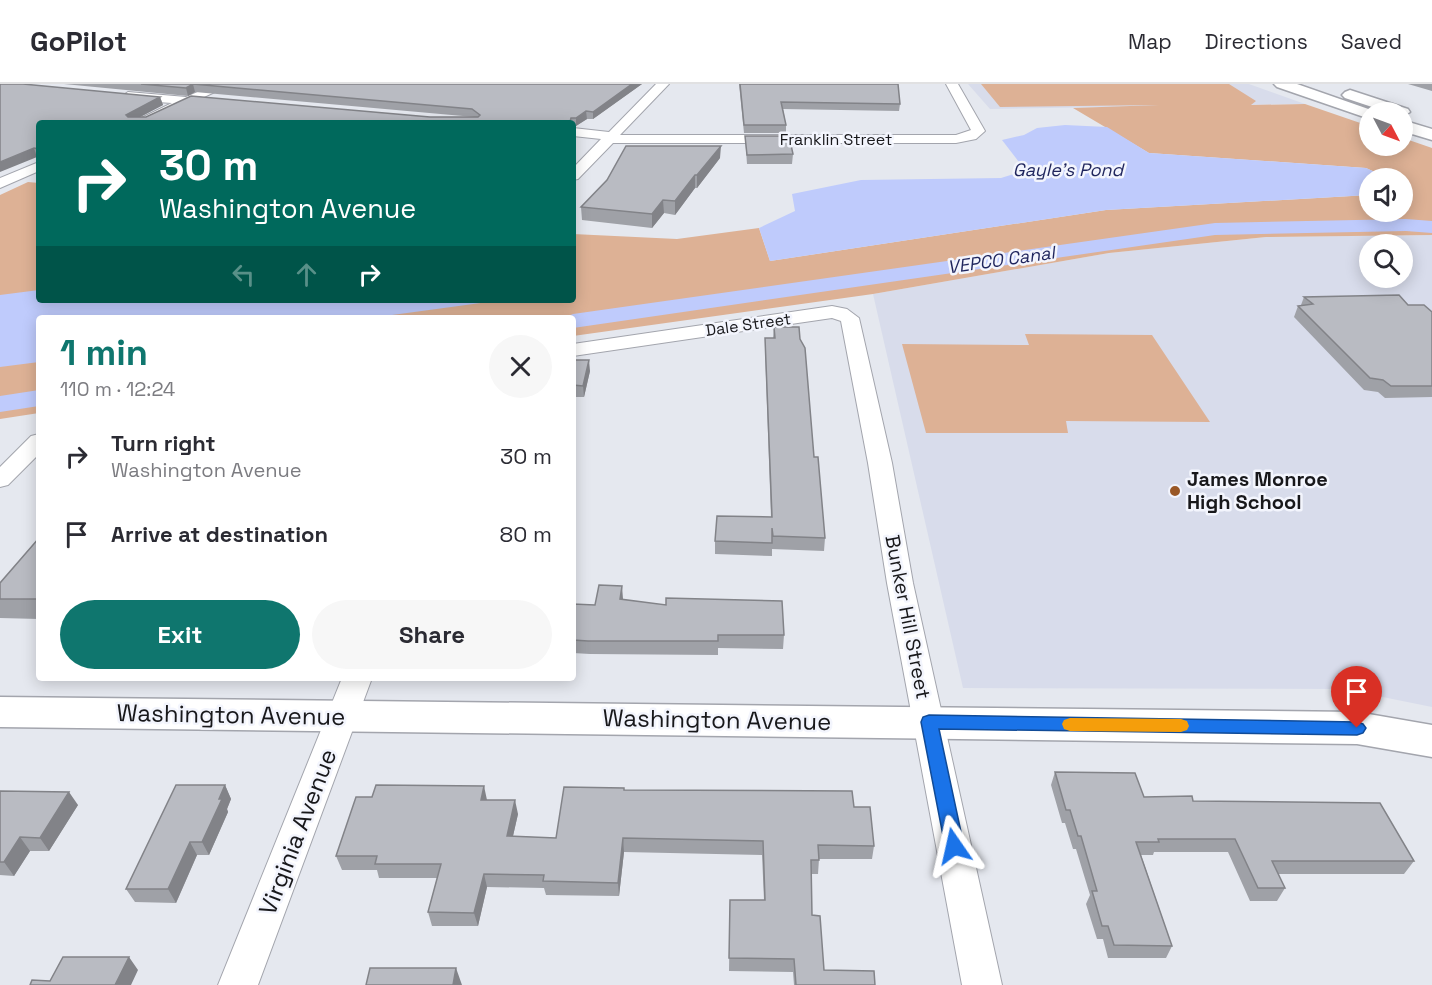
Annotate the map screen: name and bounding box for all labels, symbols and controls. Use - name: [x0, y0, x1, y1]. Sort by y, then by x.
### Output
- text: GoPilot: [30, 23, 127, 59]
- text: Map: [1128, 28, 1172, 55]
- text: Directions: [1205, 28, 1308, 55]
- text: Saved: [1341, 28, 1402, 55]
- north arrow: [1359, 102, 1413, 156]
- map controls: [1359, 102, 1413, 288]
- street label: Franklin Street: [780, 129, 892, 150]
- text: 30 m: [159, 139, 258, 192]
- icon: right: [60, 144, 138, 222]
- water label: Gayle's Pond: [1013, 158, 1126, 181]
- button: sound: [1359, 168, 1413, 222]
- text: Washington Avenue: [159, 191, 416, 226]
- button: search: [1359, 234, 1413, 288]
- water label: VEPCO Canal: [946, 240, 1059, 278]
- icon: left: [227, 258, 260, 291]
- icon: ahead: [290, 258, 323, 291]
- icon: right: [353, 258, 386, 291]
- street label: Dale Street: [704, 308, 792, 341]
- text: 1 min: [60, 330, 148, 376]
- button: close: [489, 335, 552, 398]
- text: 110 m · 12:24: [60, 376, 175, 402]
- text: Turn right: [111, 429, 216, 457]
- icon: right: [60, 440, 93, 473]
- text: 30 m: [500, 442, 552, 470]
- text: Washington Avenue: [111, 457, 301, 483]
- place label: James Monroe High School: [1187, 466, 1328, 515]
- marker: James Monroe High School: [1168, 484, 1182, 498]
- icon: arrive: [60, 518, 93, 551]
- text: Arrive at destination: [111, 520, 328, 548]
- text: 80 m: [500, 520, 552, 548]
- street label: Bunker Hill Street: [879, 533, 937, 701]
- button: Exit: [60, 600, 300, 669]
- button: Share: [312, 600, 552, 669]
- pin: [1331, 666, 1382, 728]
- icon: arrive: [1340, 675, 1373, 708]
- street label: Washington Avenue: [116, 697, 346, 732]
- street label: Washington Avenue: [602, 702, 832, 737]
- street label: Virginia Avenue: [252, 744, 343, 919]
- position arrow: [922, 814, 986, 878]

